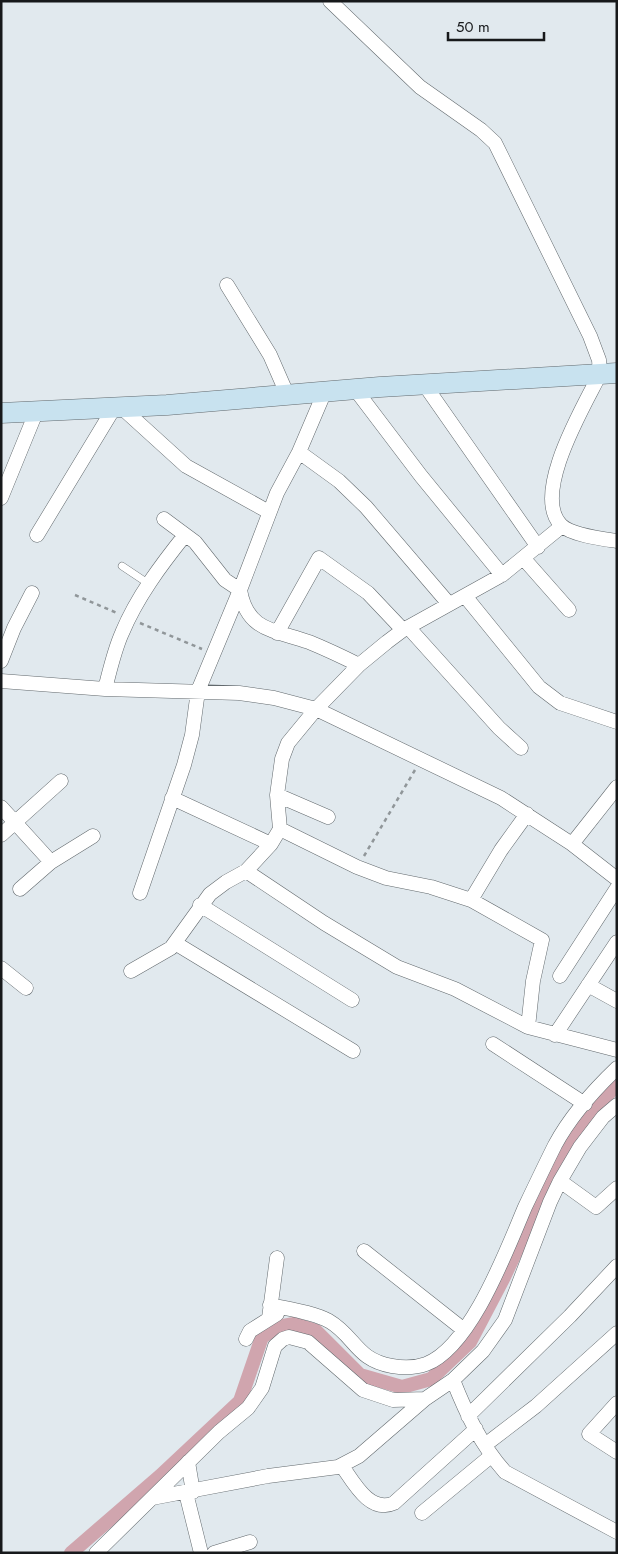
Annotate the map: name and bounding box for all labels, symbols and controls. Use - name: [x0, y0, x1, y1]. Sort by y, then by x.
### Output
- scale bar: [448, 10, 544, 42]
- text: 50 m: [456, 16, 490, 38]

